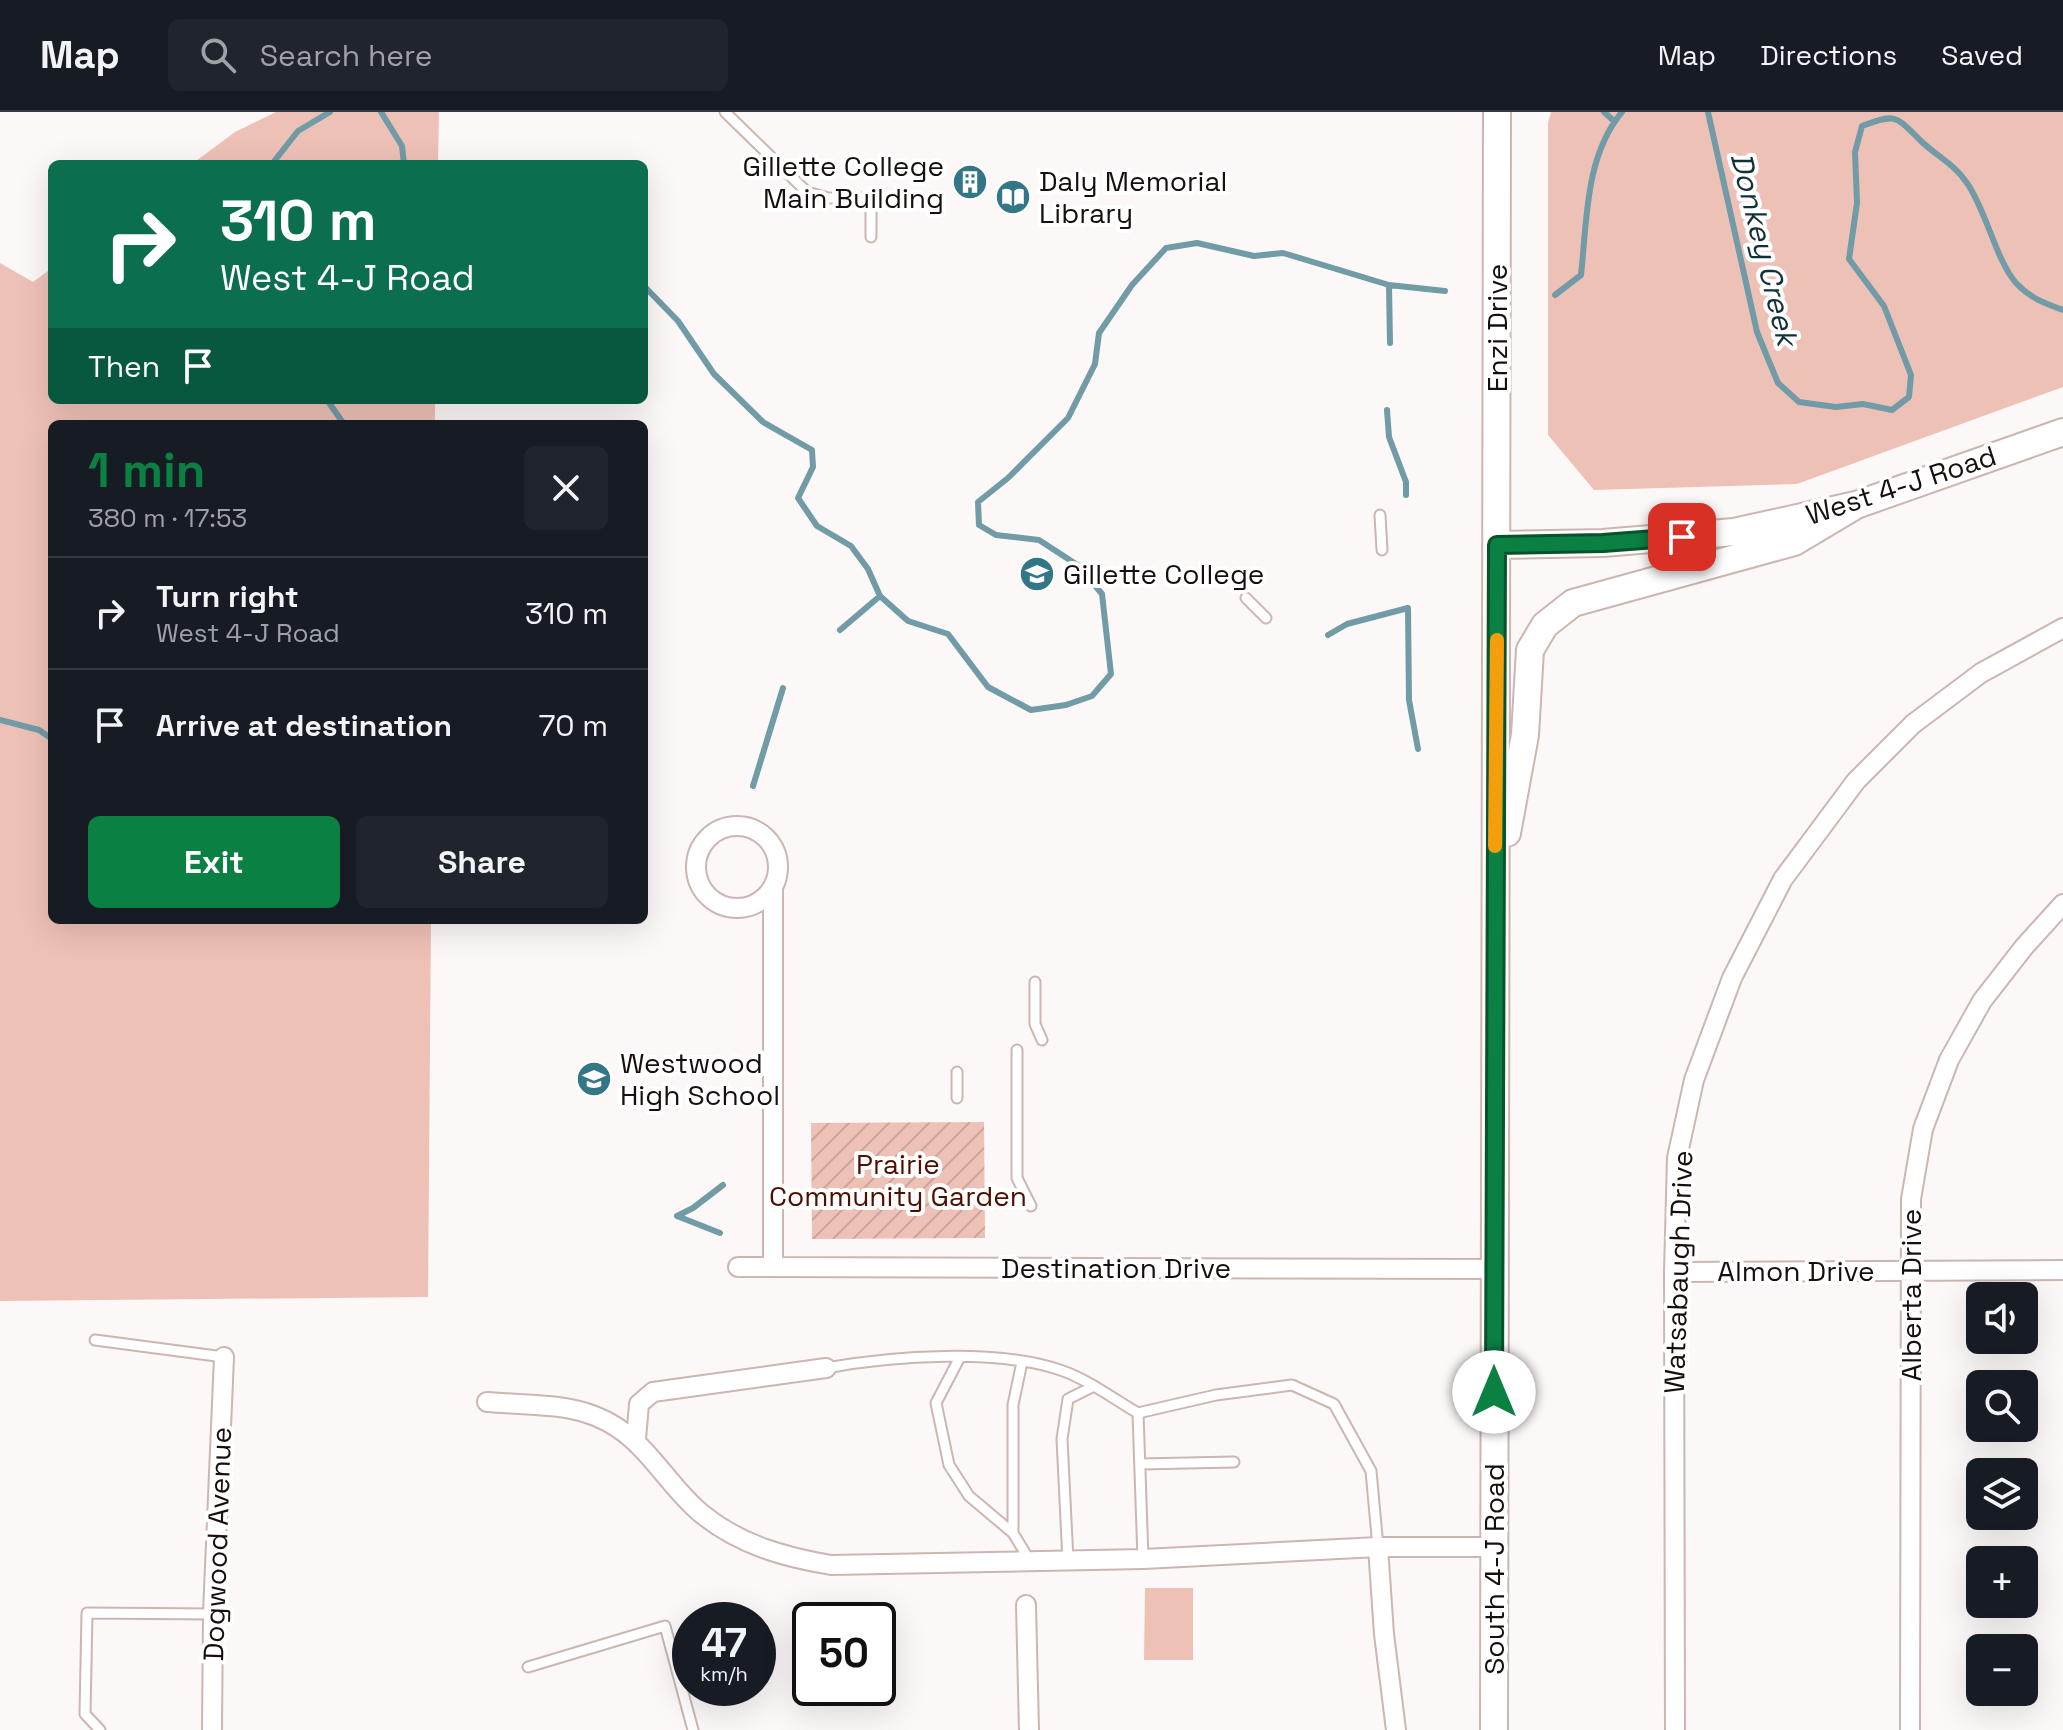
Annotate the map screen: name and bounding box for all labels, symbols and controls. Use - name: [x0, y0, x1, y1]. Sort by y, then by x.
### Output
- search box: [168, 19, 728, 91]
- text: Map: [40, 31, 120, 79]
- icon: search: [196, 33, 240, 77]
- text: Search here: [260, 36, 433, 75]
- text: Map: [1658, 37, 1716, 73]
- text: Directions: [1760, 37, 1897, 73]
- text: Saved: [1941, 37, 2023, 73]
- place label: Gillette College Main Building: [743, 148, 944, 216]
- water label: Donkey Creek: [1722, 148, 1808, 352]
- building icon: Gillette College Main Building: [951, 163, 989, 201]
- place label: Daly Memorial Library: [1039, 163, 1227, 231]
- library icon: Daly Memorial Library: [994, 178, 1032, 216]
- text: 310 m: [220, 185, 377, 256]
- icon: right: [88, 192, 192, 296]
- text: West 4-J Road: [220, 255, 475, 301]
- street label: Enzi Drive: [1479, 264, 1515, 392]
- icon: arrive: [176, 344, 220, 388]
- text: Then: [88, 347, 160, 386]
- street label: West 4-J Road: [1801, 437, 2001, 533]
- text: 1 min: [88, 440, 205, 501]
- button: close: [524, 446, 608, 530]
- text: 380 m · 17:53: [88, 501, 247, 535]
- pin: [1648, 503, 1716, 571]
- icon: arrive: [1660, 515, 1704, 559]
- school or university icon: Gillette College: [1018, 555, 1056, 593]
- place label: Gillette College: [1063, 556, 1264, 592]
- text: Turn right: [156, 577, 299, 616]
- icon: right: [88, 591, 132, 635]
- text: 310 m: [525, 594, 608, 633]
- text: West 4-J Road: [156, 616, 340, 650]
- icon: arrive: [88, 703, 132, 747]
- text: Arrive at destination: [156, 706, 452, 745]
- text: 70 m: [539, 706, 608, 745]
- button: Exit: [88, 816, 340, 908]
- button: Share: [356, 816, 608, 908]
- place label: Westwood High School: [620, 1045, 780, 1113]
- school or university icon: Westwood High School: [575, 1060, 613, 1098]
- park label: Prairie Community Garden: [769, 1146, 1027, 1214]
- street label: Watsabaugh Drive: [1656, 1150, 1700, 1394]
- street label: Alberta Drive: [1893, 1209, 1929, 1381]
- street label: Destination Drive: [1001, 1250, 1231, 1286]
- street label: Almon Drive: [1717, 1253, 1875, 1289]
- map controls: [1966, 1282, 2038, 1706]
- button: sound: [1966, 1282, 2038, 1354]
- position arrow: [1452, 1350, 1536, 1434]
- button: search: [1966, 1370, 2038, 1442]
- street label: Dogwood Avenue: [195, 1426, 239, 1662]
- button: layers: [1966, 1458, 2038, 1530]
- street label: South 4-J Road: [1476, 1463, 1512, 1675]
- button: +: [1966, 1546, 2038, 1618]
- speed limit sign: 50: [792, 1602, 896, 1706]
- text: 47: [701, 1618, 747, 1669]
- button: −: [1966, 1634, 2038, 1706]
- text: km/h: [700, 1661, 748, 1687]

